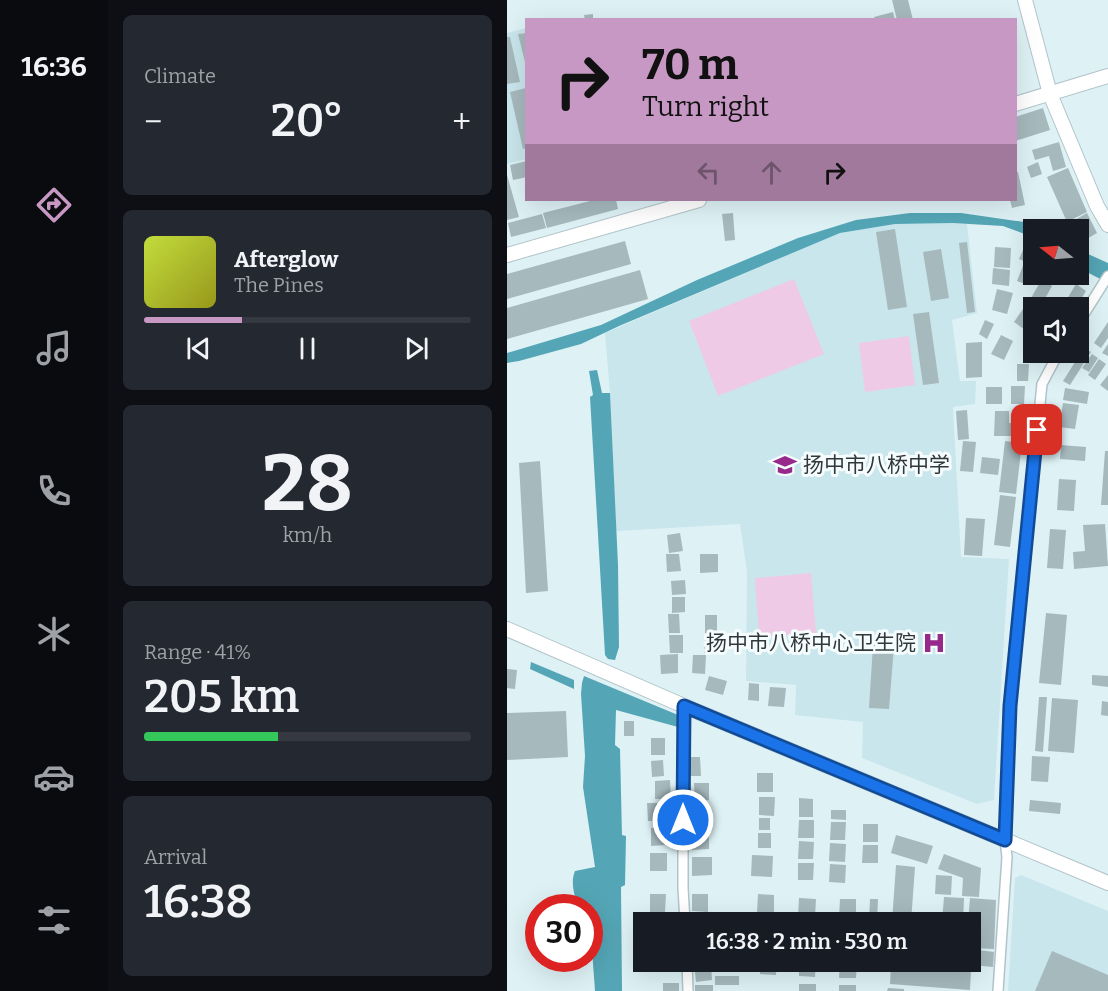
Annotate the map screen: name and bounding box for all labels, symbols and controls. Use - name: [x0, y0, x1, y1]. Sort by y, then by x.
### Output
- text: 70 m: [642, 40, 738, 90]
- icon: right: [543, 42, 621, 120]
- text: 16:36: [21, 51, 87, 83]
- text: Climate: [144, 64, 216, 88]
- text: Turn right: [642, 91, 769, 123]
- text: 20°: [271, 94, 344, 148]
- text: −: [144, 102, 162, 142]
- text: +: [452, 102, 471, 142]
- icon: left: [692, 156, 725, 189]
- icon: ahead: [755, 156, 788, 189]
- icon: right: [818, 156, 851, 189]
- icon: directions: [33, 184, 75, 226]
- north arrow: [1023, 219, 1089, 285]
- map controls: [1023, 219, 1089, 363]
- text: Afterglow: [234, 246, 338, 273]
- text: The Pines: [234, 273, 324, 297]
- button: sound: [1023, 297, 1089, 363]
- icon: music: [33, 327, 75, 369]
- icon: previous: [182, 332, 215, 365]
- icon: pause: [291, 332, 324, 365]
- icon: next: [400, 332, 433, 365]
- pin: [1011, 404, 1062, 455]
- icon: arrive: [1020, 413, 1053, 446]
- text: 28: [262, 437, 353, 531]
- school or university icon: 扬中市八桥中学: [772, 452, 798, 478]
- place label: 扬中市八桥中学: [803, 452, 950, 478]
- icon: phone: [33, 470, 75, 512]
- text: km/h: [283, 523, 332, 547]
- icon: climate: [33, 613, 75, 655]
- place label: 扬中市八桥中心卫生院: [706, 630, 916, 656]
- hospital icon: 扬中市八桥中心卫生院: [921, 630, 947, 656]
- text: Range · 41%: [144, 640, 251, 664]
- text: 205 km: [144, 670, 299, 724]
- icon: car: [33, 756, 75, 798]
- position arrow: [651, 788, 715, 852]
- text: Arrival: [144, 845, 207, 869]
- text: 16:38: [144, 875, 253, 929]
- speed limit sign: 30: [525, 894, 603, 972]
- icon: filters: [33, 899, 75, 941]
- text: 16:38 · 2 min · 530 m: [707, 928, 907, 955]

